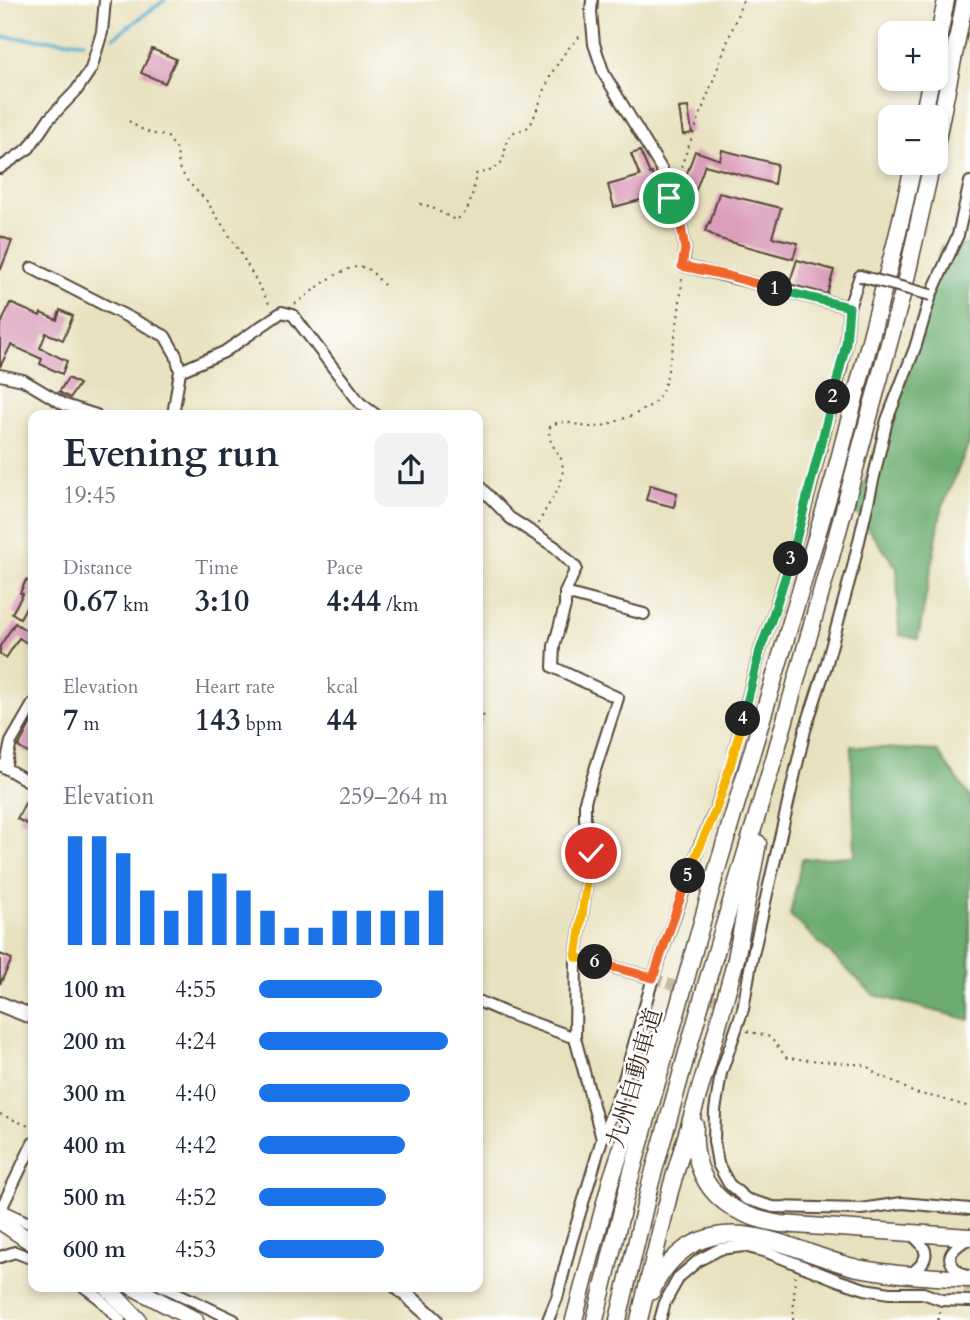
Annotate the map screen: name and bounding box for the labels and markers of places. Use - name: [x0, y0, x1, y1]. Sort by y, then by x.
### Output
- pin: [639, 168, 699, 228]
- pin: 1: [758, 272, 792, 306]
- pin: 2: [816, 380, 850, 414]
- pin: 3: [774, 542, 808, 576]
- pin: 4: [726, 702, 760, 736]
- pin: [561, 823, 621, 883]
- pin: 5: [670, 858, 706, 894]
- pin: 6: [578, 944, 612, 979]

